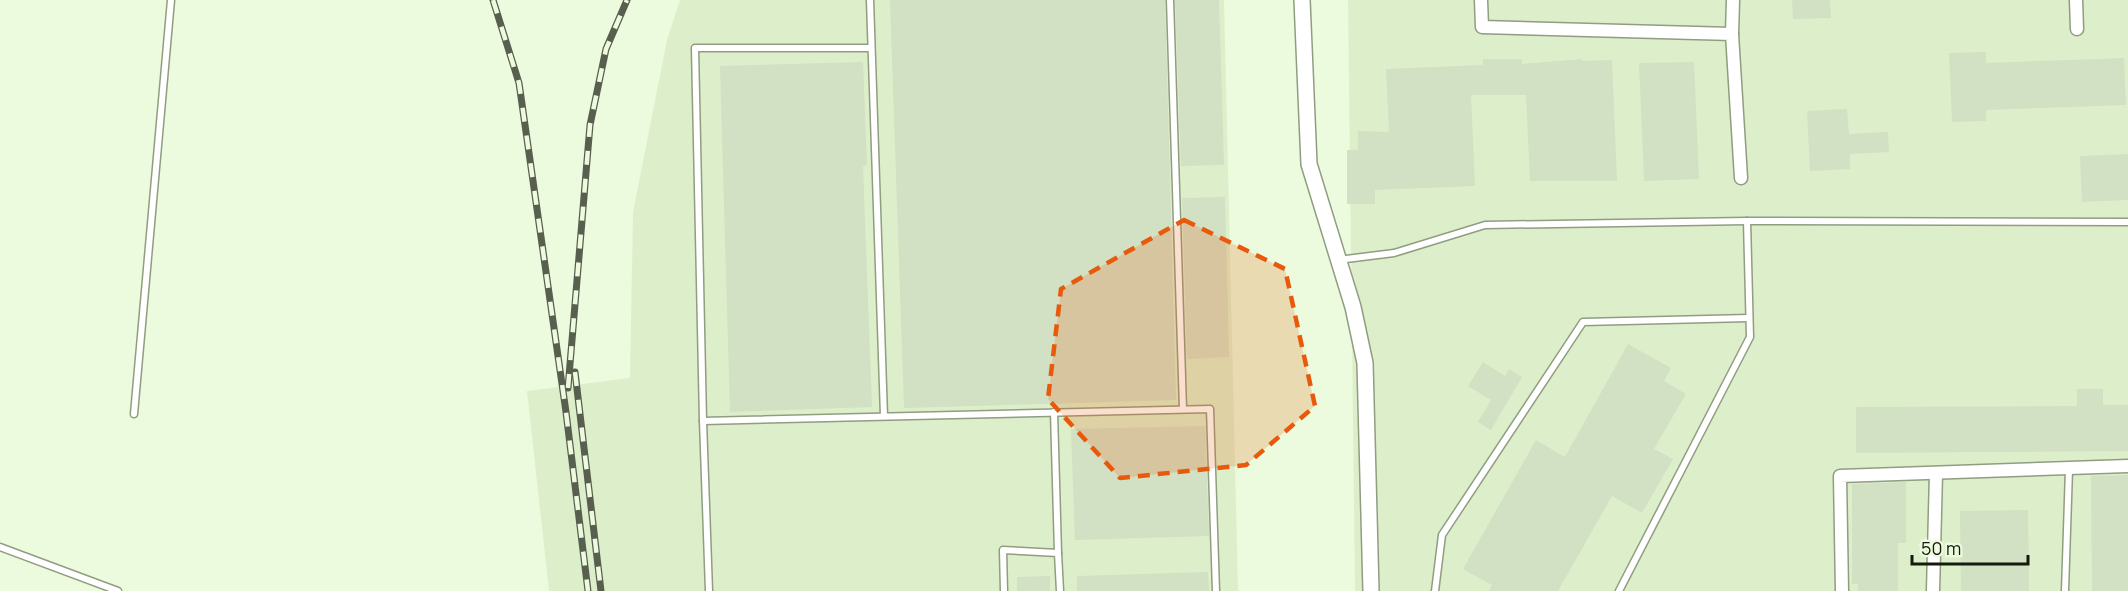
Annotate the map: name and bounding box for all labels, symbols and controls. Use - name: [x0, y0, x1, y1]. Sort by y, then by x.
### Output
- scale bar: [1912, 528, 2028, 566]
- text: 50 m: [1921, 536, 1961, 560]

